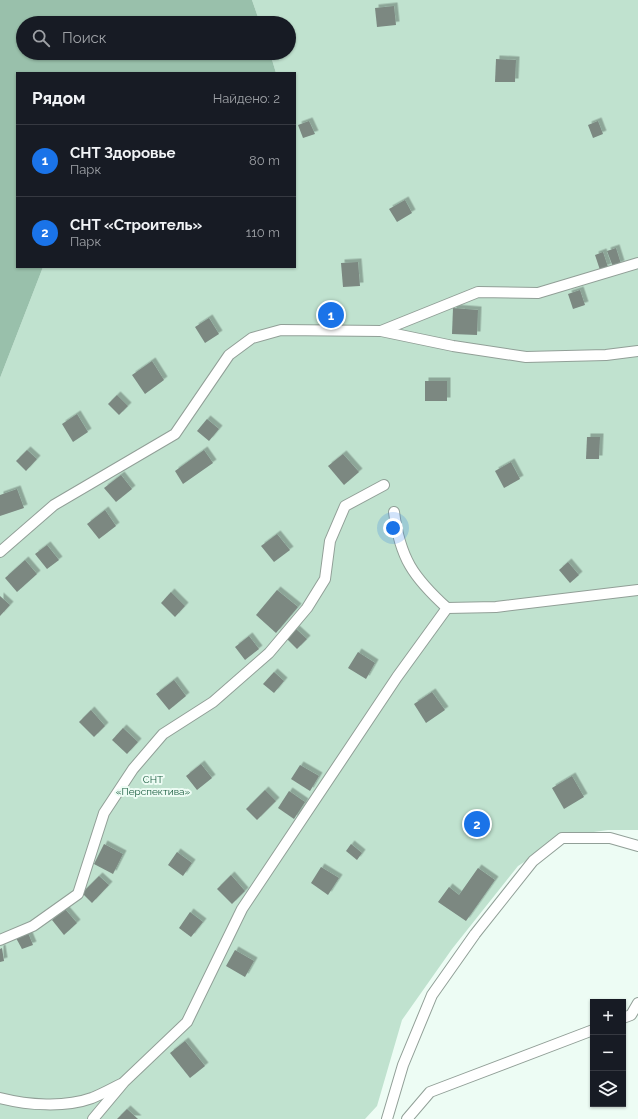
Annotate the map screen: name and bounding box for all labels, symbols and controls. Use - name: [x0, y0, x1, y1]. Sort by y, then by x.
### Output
- search box: [16, 16, 296, 60]
- icon: search: [30, 27, 52, 49]
- text: Поиск: [62, 29, 107, 47]
- text: Рядом: [32, 88, 85, 108]
- text: Найдено: 2: [213, 91, 280, 106]
- text: СНТ Здоровье: [70, 144, 175, 162]
- text: 1: [42, 153, 48, 168]
- text: 80 m: [249, 153, 280, 168]
- text: Парк: [70, 162, 101, 177]
- text: СНТ «Строитель»: [70, 216, 202, 234]
- text: 2: [41, 225, 49, 240]
- text: 110 m: [246, 225, 280, 240]
- text: Парк: [70, 234, 101, 249]
- pin: 1: [318, 300, 344, 330]
- your location: [383, 518, 403, 538]
- park label: СНТ «Перспектива»: [116, 774, 190, 797]
- pin: 2: [464, 809, 490, 839]
- map controls: [590, 999, 626, 1107]
- button: +: [590, 999, 626, 1035]
- button: −: [590, 1035, 626, 1071]
- button: layers: [590, 1071, 626, 1107]

